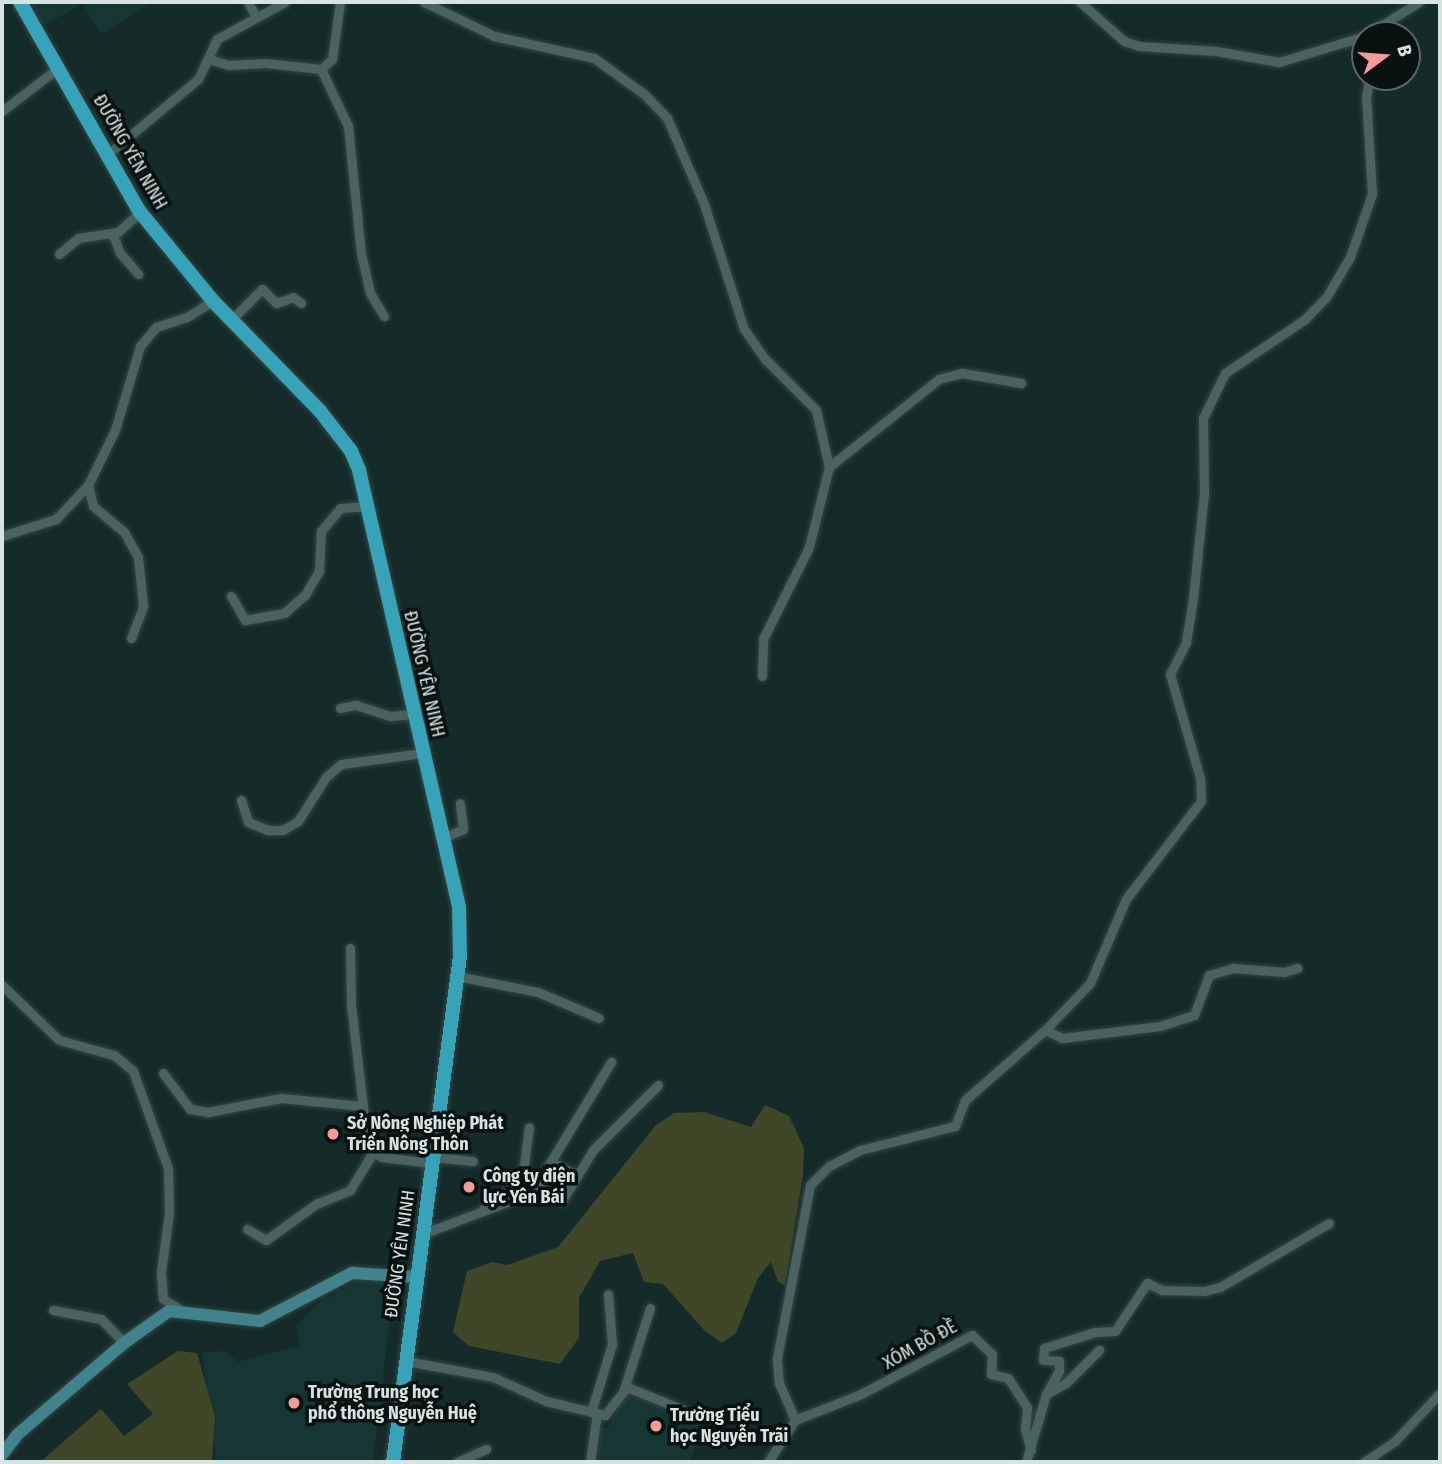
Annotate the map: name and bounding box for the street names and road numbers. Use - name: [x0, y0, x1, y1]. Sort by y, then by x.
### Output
- street label: ĐƯỜNG YÊN NINH: [88, 91, 172, 213]
- street label: ĐƯỜNG YÊN NINH: [399, 609, 449, 739]
- street label: ĐƯỜNG YÊN NINH: [380, 1189, 420, 1319]
- street label: XÓM BỒ ĐỀ: [879, 1316, 961, 1374]

